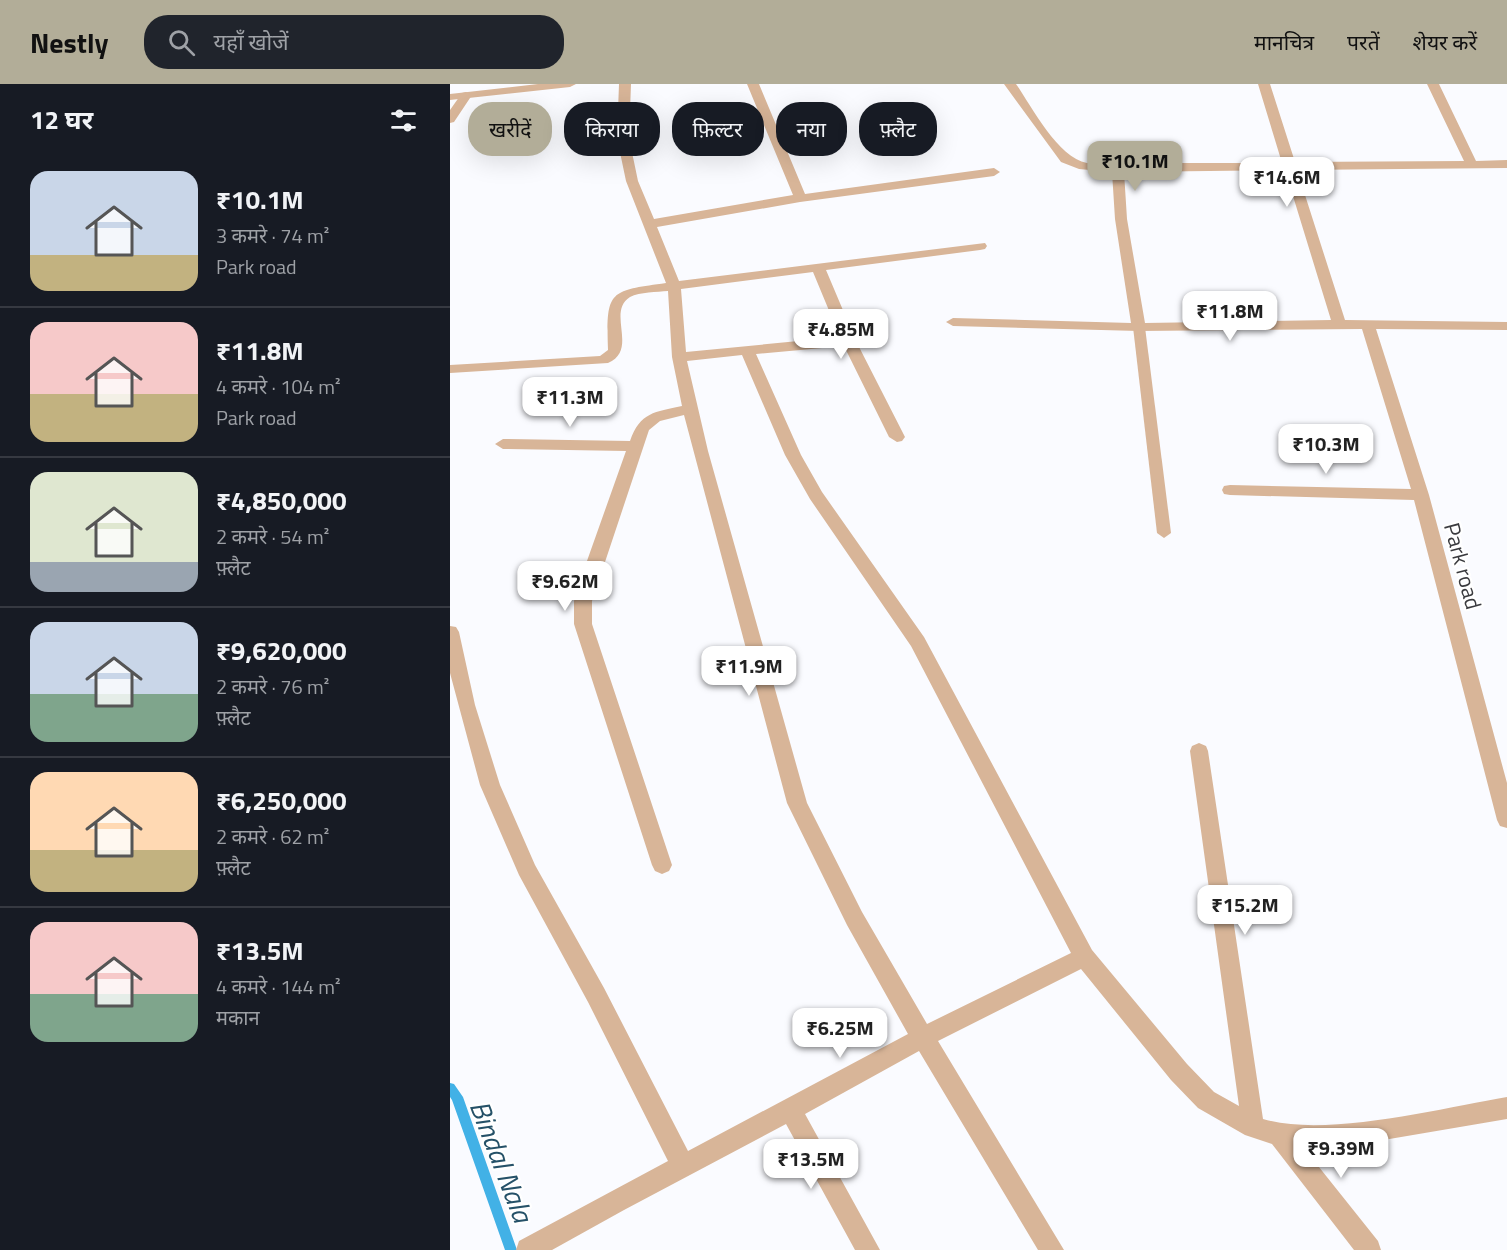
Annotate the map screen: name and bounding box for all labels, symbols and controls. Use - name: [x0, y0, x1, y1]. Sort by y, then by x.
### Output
- search box: [144, 15, 564, 69]
- text: Nestly: [30, 21, 108, 64]
- text: यहाँ खोजें: [213, 25, 288, 59]
- icon: search: [165, 26, 198, 59]
- text: मानचित्र: [1254, 26, 1314, 58]
- text: परतें: [1347, 26, 1380, 58]
- text: शेयर करें: [1413, 26, 1477, 58]
- text: 12 घर: [30, 100, 93, 139]
- chip: खरीदें: [468, 102, 552, 156]
- chip: किराया: [564, 102, 660, 156]
- chip: फ़िल्टर: [672, 102, 764, 156]
- chip: नया: [776, 102, 847, 156]
- chip: फ़्लैट: [859, 102, 937, 156]
- icon: filters: [387, 104, 420, 137]
- pin: ₹10.1M: [1086, 141, 1184, 192]
- text: ₹10.1M: [1101, 145, 1169, 176]
- pin: ₹14.6M: [1238, 157, 1336, 208]
- text: ₹14.6M: [1253, 161, 1321, 192]
- text: ₹10.1M: [216, 180, 304, 219]
- icon: home: [78, 195, 150, 267]
- text: 3 कमरे · 74 m²: [216, 220, 329, 251]
- text: Park road: [216, 251, 297, 282]
- pin: ₹11.8M: [1181, 291, 1279, 342]
- text: ₹11.8M: [1196, 295, 1264, 326]
- pin: ₹4.85M: [792, 309, 890, 360]
- text: ₹4.85M: [807, 313, 875, 344]
- text: ₹11.8M: [216, 331, 304, 370]
- icon: home: [78, 346, 150, 418]
- text: 4 कमरे · 104 m²: [216, 371, 341, 402]
- pin: ₹11.3M: [521, 377, 619, 428]
- text: ₹11.3M: [536, 381, 604, 412]
- text: Park road: [216, 402, 297, 433]
- pin: ₹10.3M: [1277, 424, 1375, 475]
- text: ₹10.3M: [1292, 428, 1360, 459]
- text: ₹4,850,000: [216, 481, 346, 520]
- icon: home: [78, 496, 150, 568]
- street label: Park road: [1435, 519, 1491, 613]
- text: 2 कमरे · 54 m²: [216, 521, 329, 552]
- text: फ़्लैट: [216, 552, 251, 583]
- pin: ₹9.62M: [516, 561, 614, 612]
- text: ₹9.62M: [531, 565, 599, 596]
- text: ₹9,620,000: [216, 631, 346, 670]
- icon: home: [78, 646, 150, 718]
- pin: ₹11.9M: [700, 646, 798, 697]
- text: ₹11.9M: [715, 650, 783, 681]
- text: 2 कमरे · 76 m²: [216, 671, 329, 702]
- text: फ़्लैट: [216, 702, 251, 733]
- text: ₹6,250,000: [216, 781, 346, 820]
- icon: home: [78, 796, 150, 868]
- text: 2 कमरे · 62 m²: [216, 821, 329, 852]
- text: फ़्लैट: [216, 852, 251, 883]
- pin: ₹15.2M: [1196, 885, 1294, 936]
- text: ₹15.2M: [1211, 889, 1279, 920]
- text: ₹13.5M: [216, 931, 304, 970]
- icon: home: [78, 946, 150, 1018]
- text: 4 कमरे · 144 m²: [216, 971, 341, 1002]
- text: मकान: [216, 1002, 260, 1033]
- pin: ₹6.25M: [791, 1008, 889, 1059]
- text: ₹6.25M: [806, 1012, 874, 1043]
- water label: Bindal Nala: [459, 1094, 546, 1230]
- pin: ₹9.39M: [1292, 1128, 1390, 1179]
- text: ₹9.39M: [1307, 1132, 1375, 1163]
- pin: ₹13.5M: [762, 1139, 860, 1190]
- text: ₹13.5M: [777, 1143, 845, 1174]

